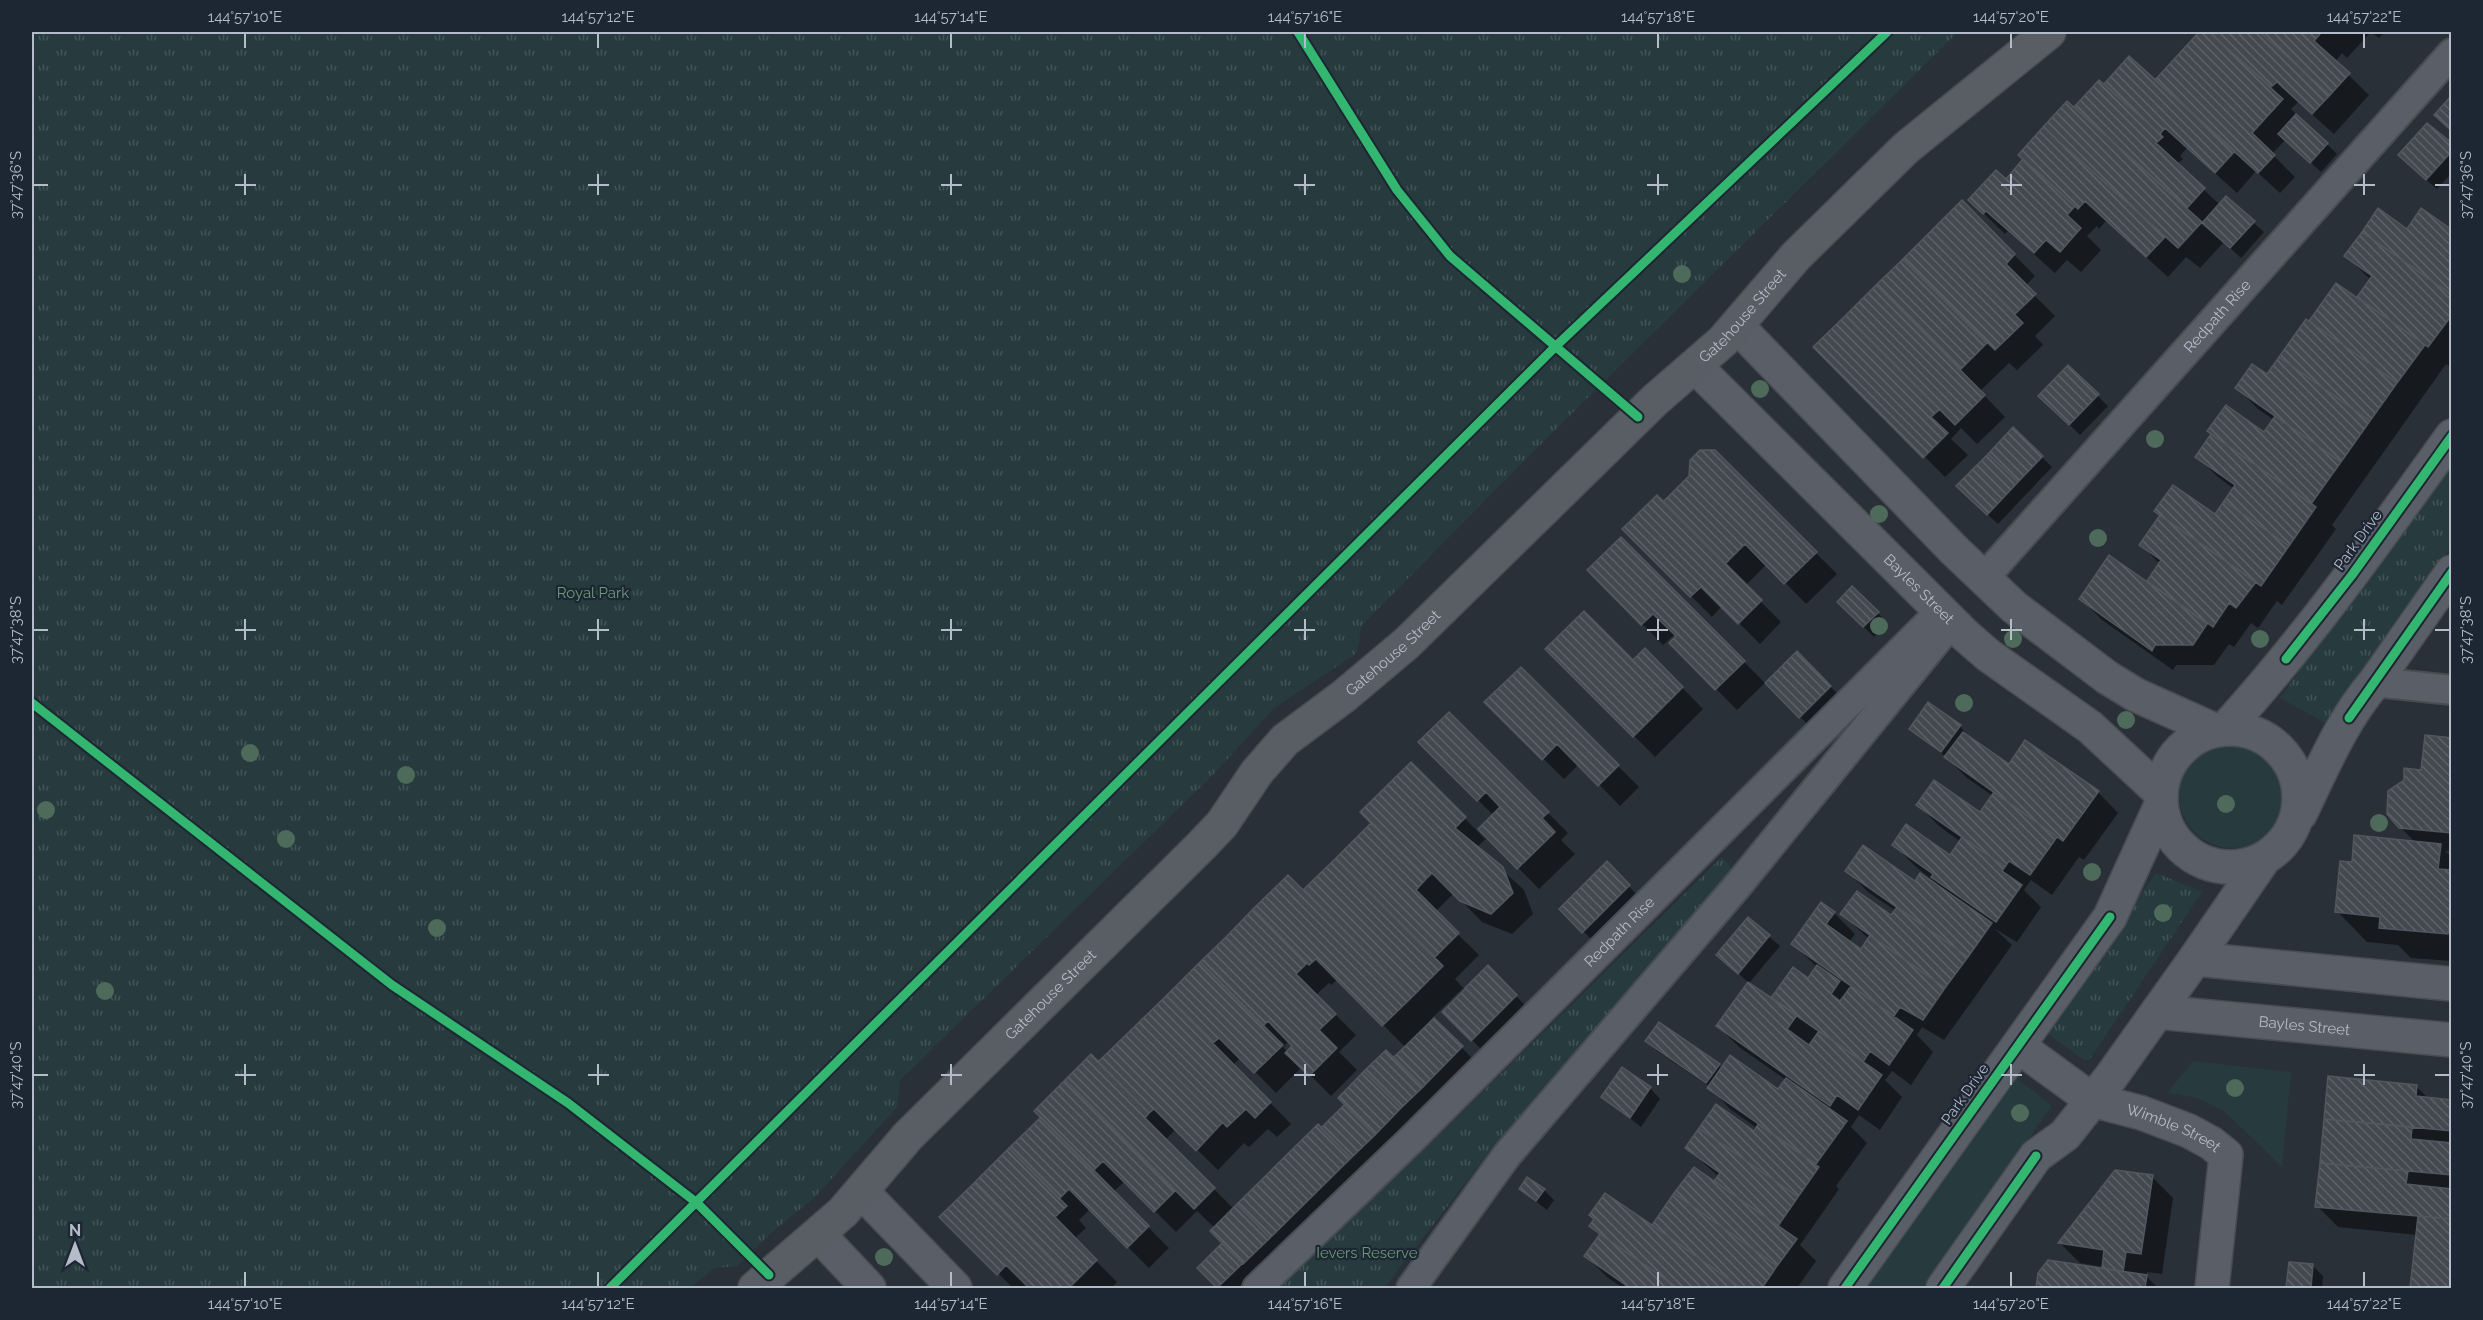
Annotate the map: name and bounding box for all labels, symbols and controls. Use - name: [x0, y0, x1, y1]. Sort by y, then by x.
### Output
- text: 144°57'10"E: [208, 8, 282, 26]
- text: 144°57'12"E: [561, 8, 635, 26]
- text: 144°57'14"E: [914, 8, 988, 26]
- text: 144°57'16"E: [1268, 8, 1342, 26]
- text: 144°57'18"E: [1621, 8, 1695, 26]
- text: 144°57'20"E: [1973, 8, 2049, 26]
- text: 144°57'22"E: [2327, 8, 2401, 26]
- text: 37°47'36"S: [7, 151, 25, 219]
- text: 37°47'36"S: [2457, 151, 2475, 219]
- street label: Gatehouse Street: [1695, 265, 1790, 367]
- street label: Redpath Rise: [2180, 276, 2255, 357]
- street label: Park Drive: [2330, 506, 2386, 574]
- street label: Bayles Street: [1880, 550, 1958, 628]
- park label: Royal Park: [557, 584, 629, 602]
- text: 37°47'38"S: [7, 596, 25, 664]
- text: 37°47'38"S: [2457, 596, 2475, 664]
- street label: Gatehouse Street: [1342, 606, 1444, 700]
- street label: Redpath Rise: [1581, 893, 1658, 971]
- street label: Gatehouse Street: [1001, 946, 1100, 1044]
- street label: Bayles Street: [2258, 1013, 2351, 1039]
- text: 37°47'40"S: [7, 1041, 25, 1109]
- text: 37°47'40"S: [2457, 1041, 2475, 1109]
- street label: Park Drive: [1937, 1060, 1993, 1128]
- street label: Wimble Street: [2125, 1100, 2224, 1156]
- north arrow: [45, 1215, 105, 1275]
- text: N: [69, 1221, 81, 1240]
- park label: Ievers Reserve: [1316, 1244, 1418, 1262]
- text: 144°57'10"E: [208, 1295, 282, 1313]
- text: 144°57'12"E: [561, 1295, 635, 1313]
- text: 144°57'14"E: [914, 1295, 988, 1313]
- text: 144°57'16"E: [1268, 1295, 1342, 1313]
- text: 144°57'18"E: [1621, 1295, 1695, 1313]
- text: 144°57'20"E: [1973, 1295, 2049, 1313]
- text: 144°57'22"E: [2327, 1295, 2401, 1313]

